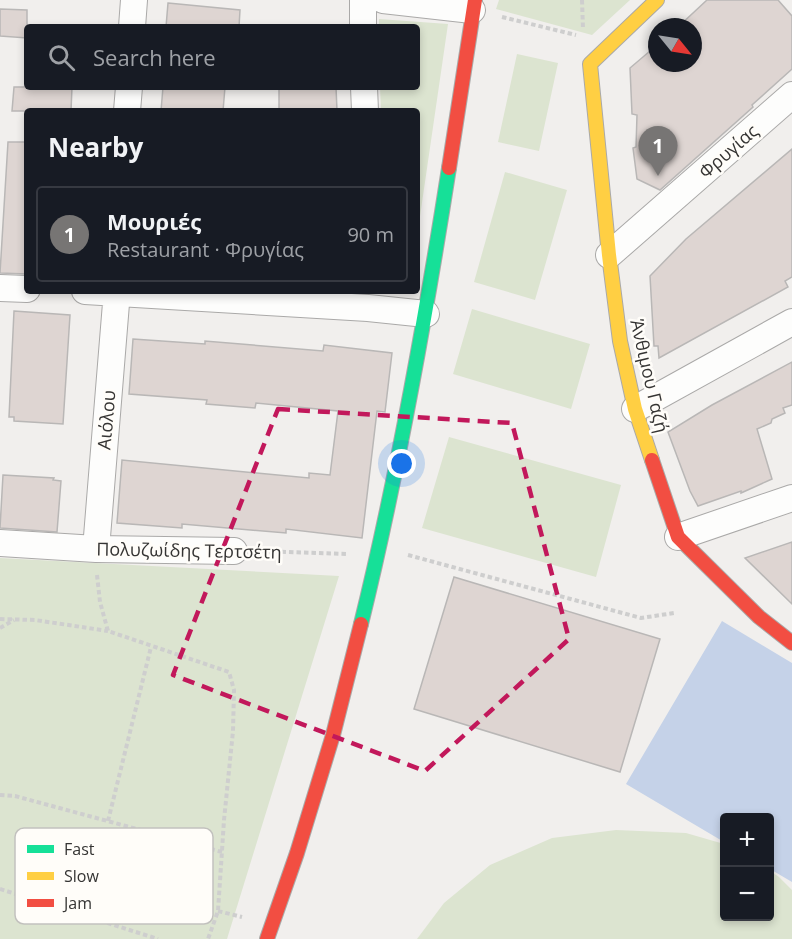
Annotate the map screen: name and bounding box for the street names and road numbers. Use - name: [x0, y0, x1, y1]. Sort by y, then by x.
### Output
- street label: Φρυγίας: [693, 118, 763, 183]
- street label: Άνθιμου Γαζή: [625, 317, 675, 435]
- street label: Αιόλου: [91, 389, 121, 451]
- street label: Πολυζωίδης Τερτσέτη: [96, 536, 282, 564]

